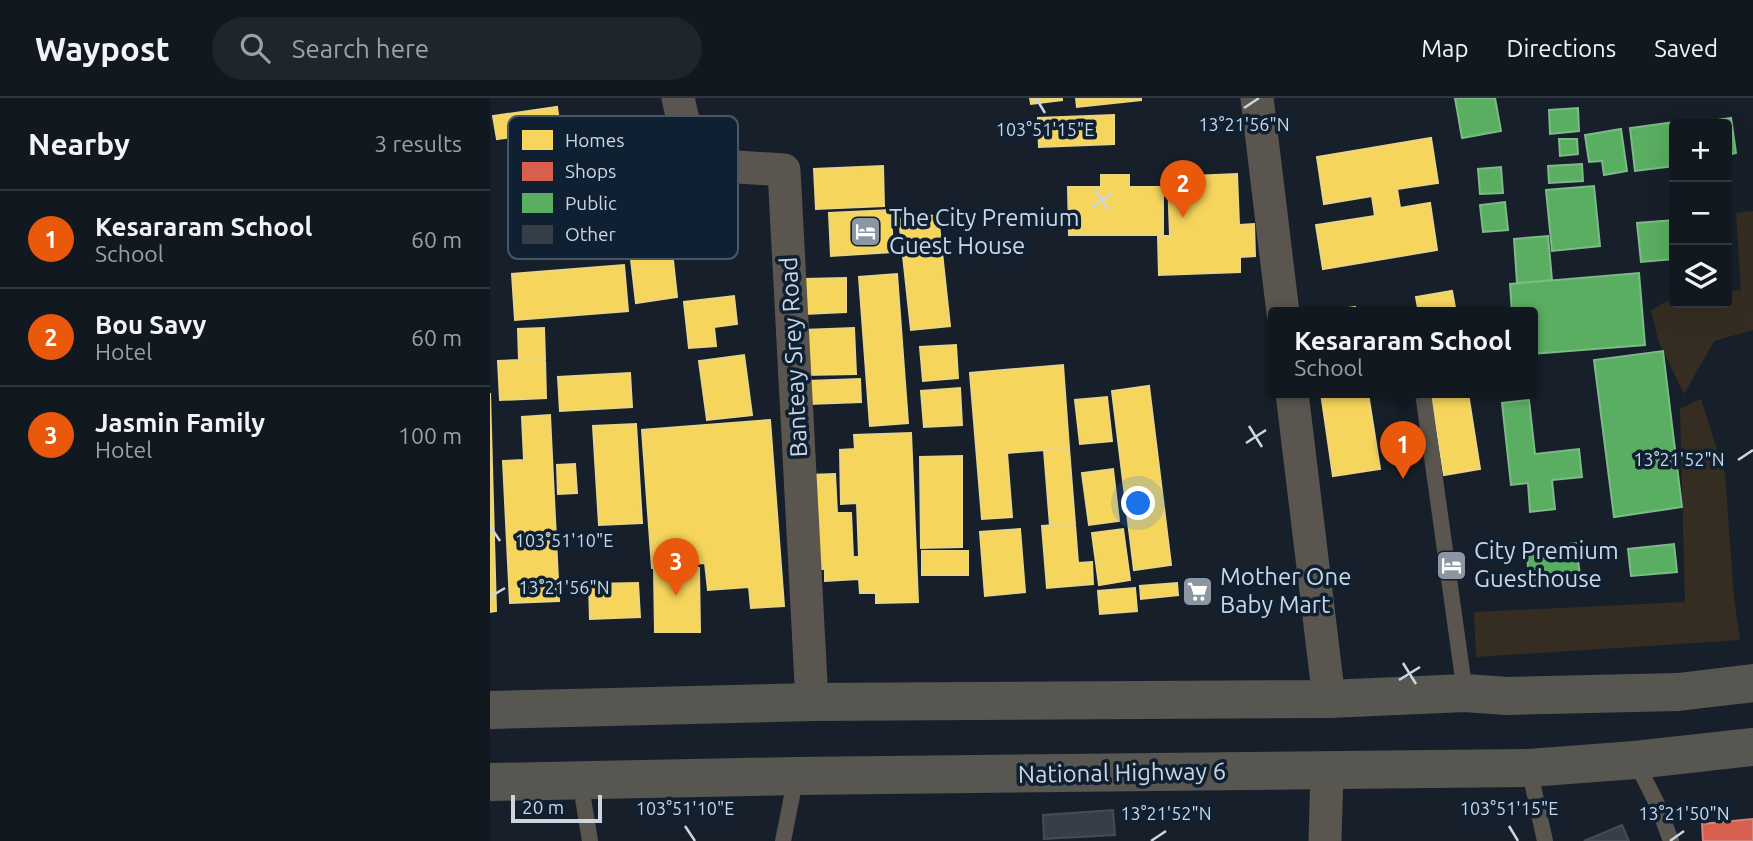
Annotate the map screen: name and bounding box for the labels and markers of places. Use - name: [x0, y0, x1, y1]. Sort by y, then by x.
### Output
- pin: 2: [1160, 160, 1206, 218]
- place label: The City Premium Guest House: [889, 204, 1080, 259]
- hotel icon: The City Premium Guest House: [849, 215, 883, 249]
- pin: 1: [1380, 421, 1426, 479]
- place label: City Premium Guesthouse: [1474, 537, 1619, 592]
- pin: 3: [653, 538, 699, 596]
- hotel icon: City Premium Guesthouse: [1434, 548, 1468, 582]
- place label: Mother One Baby Mart: [1220, 563, 1351, 618]
- supermarket icon: Mother One Baby Mart: [1180, 574, 1214, 608]

